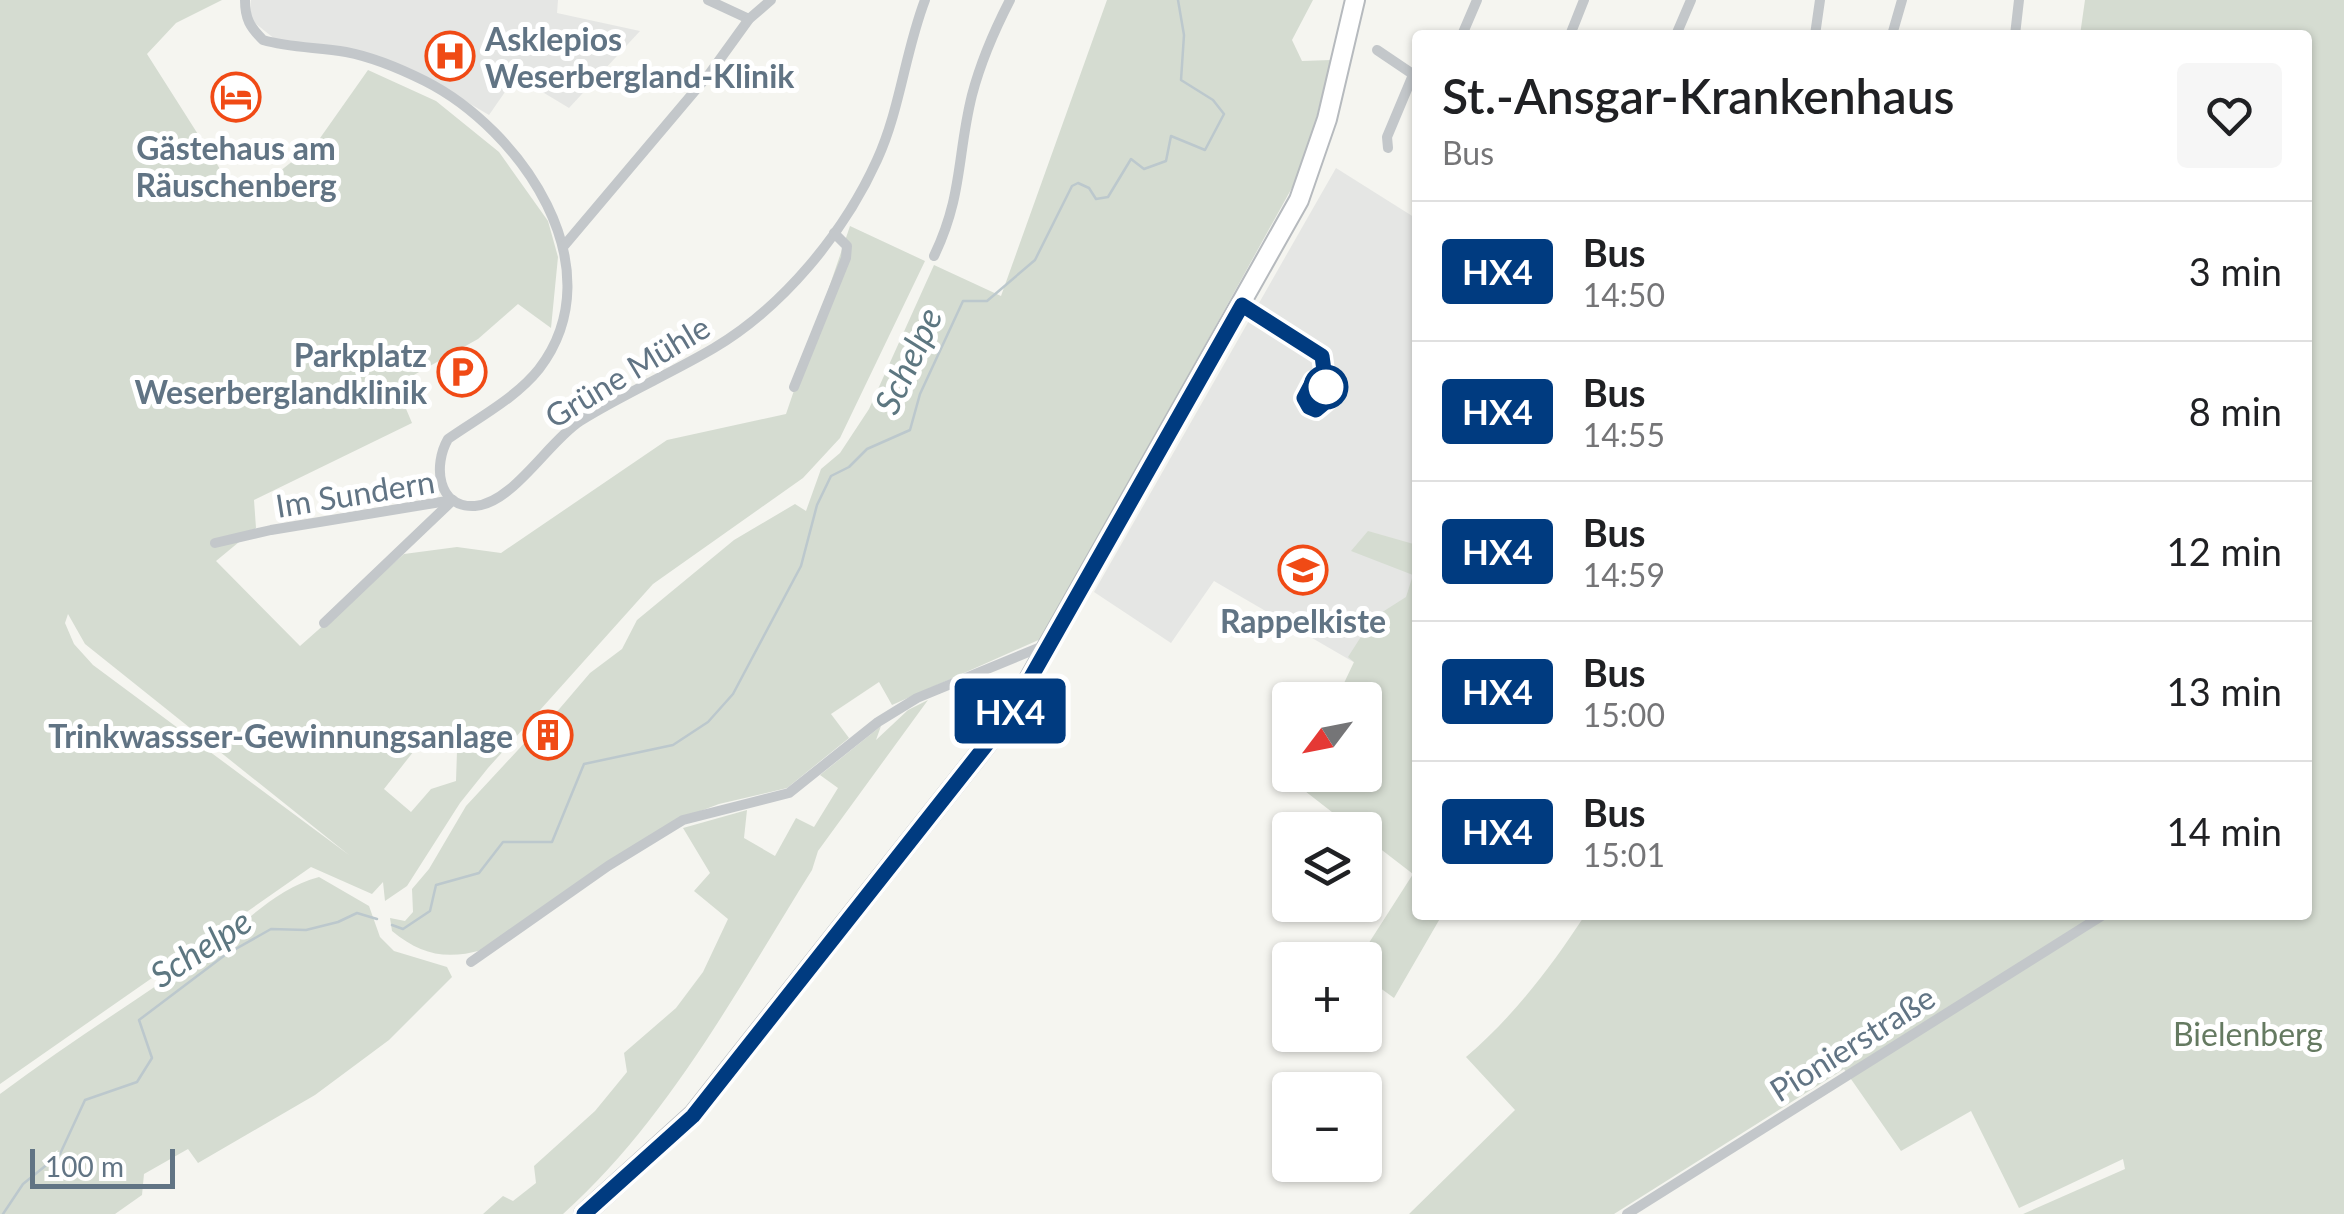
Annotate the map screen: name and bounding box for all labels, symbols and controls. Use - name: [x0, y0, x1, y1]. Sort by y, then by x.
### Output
- place label: Asklepios Weserbergland-Klinik: [484, 19, 795, 95]
- hospital icon: Asklepios Weserbergland-Klinik: [424, 30, 476, 82]
- button: heart: [2177, 63, 2282, 168]
- text: St.-Ansgar-Krankenhaus: [1442, 67, 1955, 124]
- hotel icon: Gästehaus am Räuschenberg: [210, 71, 262, 123]
- place label: Gästehaus am Räuschenberg: [135, 128, 337, 204]
- text: Bus: [1442, 133, 1494, 172]
- text: Bus: [1583, 229, 1646, 275]
- text: 3 min: [2189, 248, 2282, 294]
- text: HX4: [1462, 250, 1533, 292]
- text: 14:50: [1583, 275, 1665, 314]
- water label: Schelpe: [864, 300, 950, 420]
- street label: Grüne Mühle: [538, 307, 716, 435]
- place label: Parkplatz Weserberglandklinik: [134, 335, 428, 411]
- parking icon: Parkplatz Weserberglandklinik: [436, 346, 488, 398]
- unlabelled marker: [1305, 366, 1347, 408]
- text: Bus: [1583, 369, 1646, 415]
- text: 8 min: [2189, 388, 2282, 434]
- text: HX4: [1462, 390, 1533, 432]
- text: 14:55: [1583, 415, 1665, 454]
- street label: Im Sundern: [273, 461, 437, 525]
- text: Bus: [1583, 509, 1646, 555]
- text: 12 min: [2167, 528, 2282, 574]
- text: HX4: [1462, 530, 1533, 572]
- school or university icon: Rappelkiste: [1277, 544, 1329, 596]
- text: 14:59: [1583, 555, 1665, 594]
- place label: Rappelkiste: [1220, 601, 1386, 640]
- text: Bus: [1583, 649, 1646, 695]
- text: 13 min: [2167, 668, 2282, 714]
- text: HX4: [1462, 670, 1533, 712]
- line badge: HX4: [952, 678, 1068, 744]
- north arrow: [1272, 682, 1382, 792]
- map controls: [1272, 682, 1382, 1182]
- text: HX4: [975, 690, 1045, 732]
- text: 15:00: [1583, 695, 1665, 734]
- building icon: Trinkwassser-Gewinnungsanlage: [522, 709, 574, 761]
- place label: Trinkwassser-Gewinnungsanlage: [48, 716, 513, 755]
- text: Bus: [1583, 789, 1646, 835]
- text: 14 min: [2167, 808, 2282, 854]
- text: HX4: [1462, 810, 1533, 852]
- button: layers: [1272, 812, 1382, 922]
- text: 15:01: [1583, 835, 1665, 874]
- water label: Schelpe: [142, 899, 258, 995]
- button: +: [1272, 942, 1382, 1052]
- street label: Pionierstraße: [1762, 977, 1942, 1109]
- park label: Bielenberg: [2173, 1014, 2323, 1053]
- button: −: [1272, 1072, 1382, 1182]
- scale bar: [30, 1144, 175, 1188]
- text: 100 m: [45, 1149, 124, 1183]

